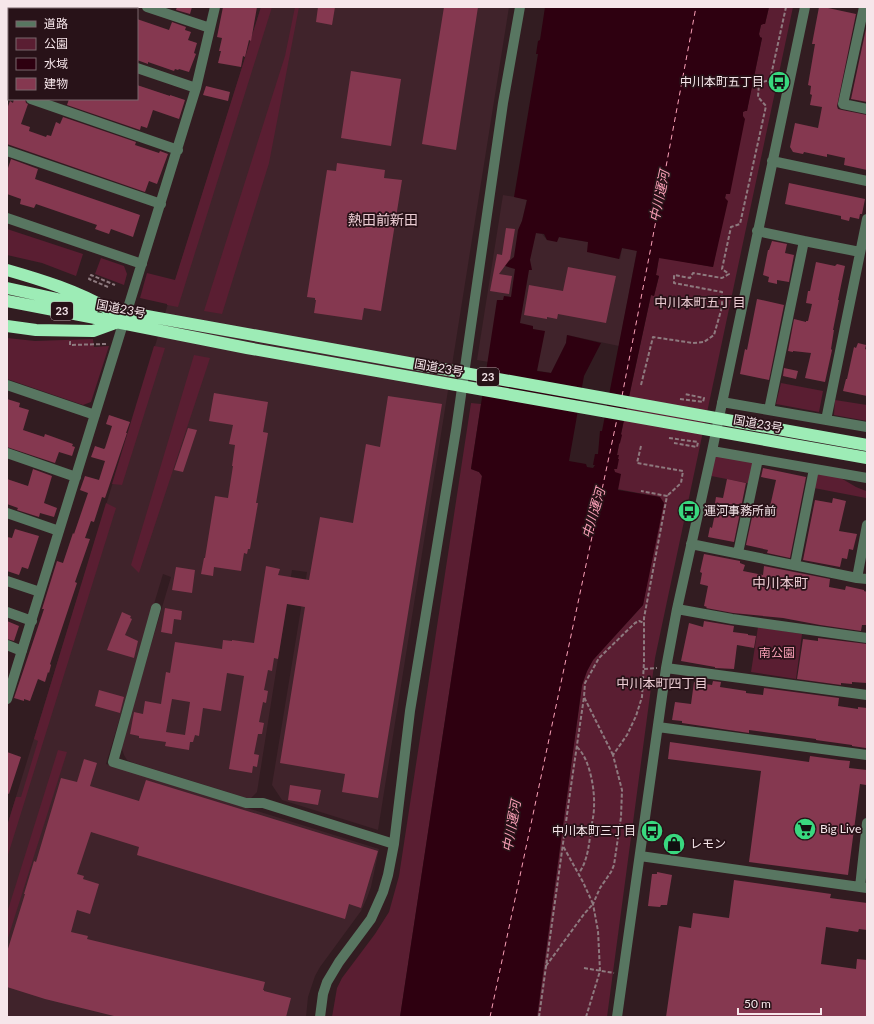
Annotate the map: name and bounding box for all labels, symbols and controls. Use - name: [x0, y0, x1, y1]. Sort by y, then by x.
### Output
- legend: [8, 8, 138, 100]
- text: 道路: [44, 16, 68, 31]
- text: 公園: [44, 36, 68, 51]
- text: 水域: [44, 56, 68, 71]
- bus stop icon: 中川本町五丁目: [766, 69, 792, 95]
- place label: 中川本町五丁目: [680, 74, 764, 89]
- text: 建物: [44, 76, 68, 91]
- water label: 中川運河: [646, 166, 673, 223]
- district label: 熱田前新田: [348, 211, 418, 228]
- district label: 中川本町五丁目: [654, 294, 746, 310]
- street label: 国道23号: [95, 296, 147, 321]
- road number: 23: [51, 302, 73, 320]
- street label: 国道23号: [413, 356, 465, 379]
- road number: 23: [477, 368, 499, 386]
- street label: 国道23号: [732, 412, 784, 435]
- water label: 中川運河: [578, 483, 609, 540]
- bus stop icon: 運河事務所前: [676, 498, 702, 524]
- place label: 運河事務所前: [704, 503, 776, 518]
- district label: 中川本町: [752, 574, 808, 591]
- park label: 南公園: [759, 645, 795, 660]
- district label: 中川本町四丁目: [616, 675, 708, 691]
- water label: 中川運河: [499, 796, 524, 853]
- supermarket icon: Big Live: [792, 816, 818, 842]
- bus stop icon: 中川本町三丁目: [639, 818, 665, 844]
- place label: Big Live: [820, 821, 861, 836]
- place label: 中川本町三丁目: [552, 823, 636, 838]
- shop icon: レモン: [661, 831, 687, 857]
- place label: レモン: [690, 836, 726, 851]
- scale bar: [738, 990, 821, 1016]
- text: 50 m: [744, 996, 771, 1011]

